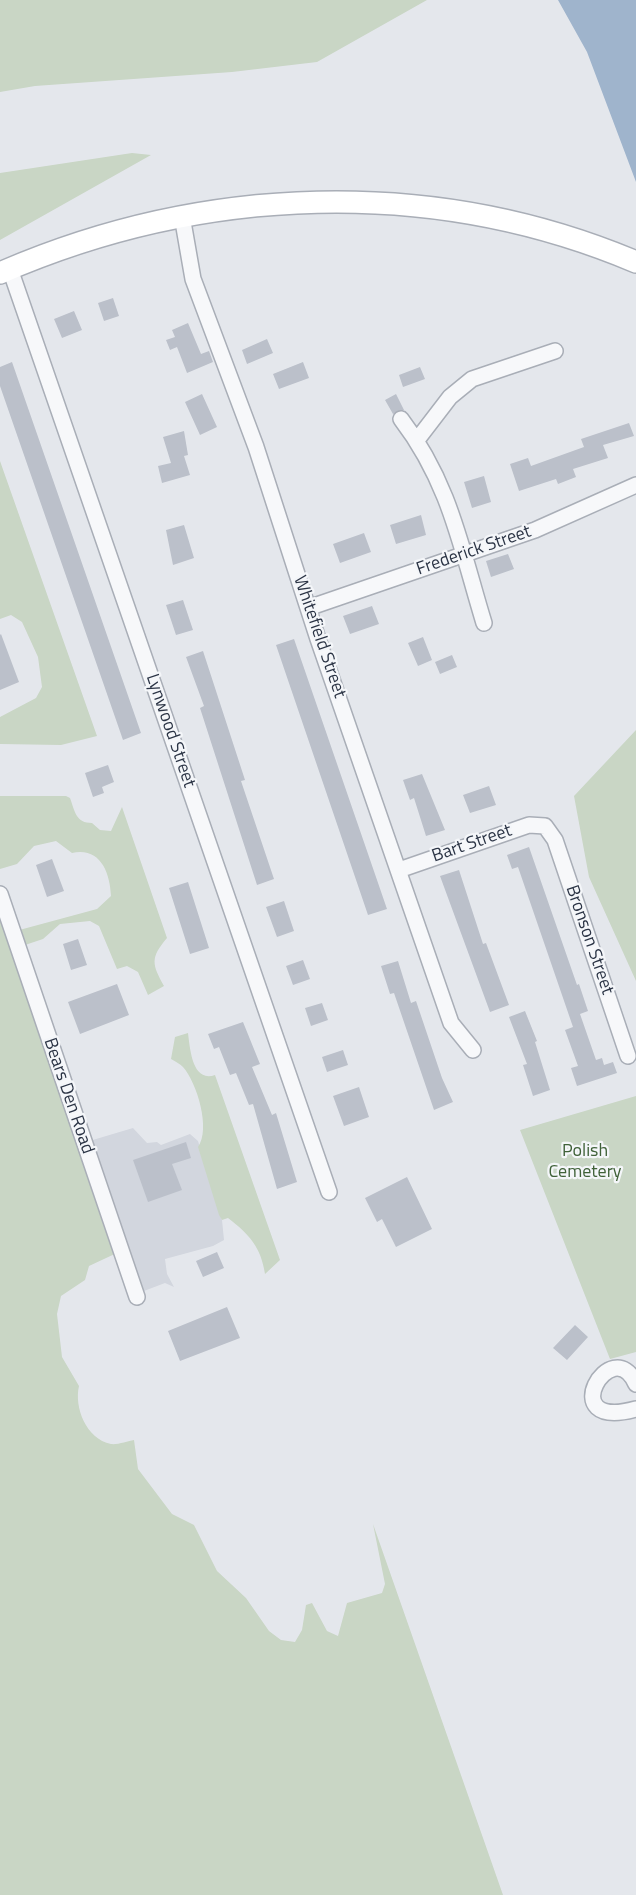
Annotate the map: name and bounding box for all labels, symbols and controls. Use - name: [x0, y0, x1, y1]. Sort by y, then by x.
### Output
- street label: Frederick Street: [414, 521, 534, 581]
- street label: Whitefield Street: [288, 573, 350, 701]
- street label: Lynwood Street: [140, 671, 200, 791]
- street label: Bart Street: [429, 820, 515, 868]
- street label: Bronson Street: [560, 882, 618, 998]
- street label: Bears Den Road: [38, 1035, 98, 1157]
- park label: Polish Cemetery: [548, 1141, 622, 1184]

